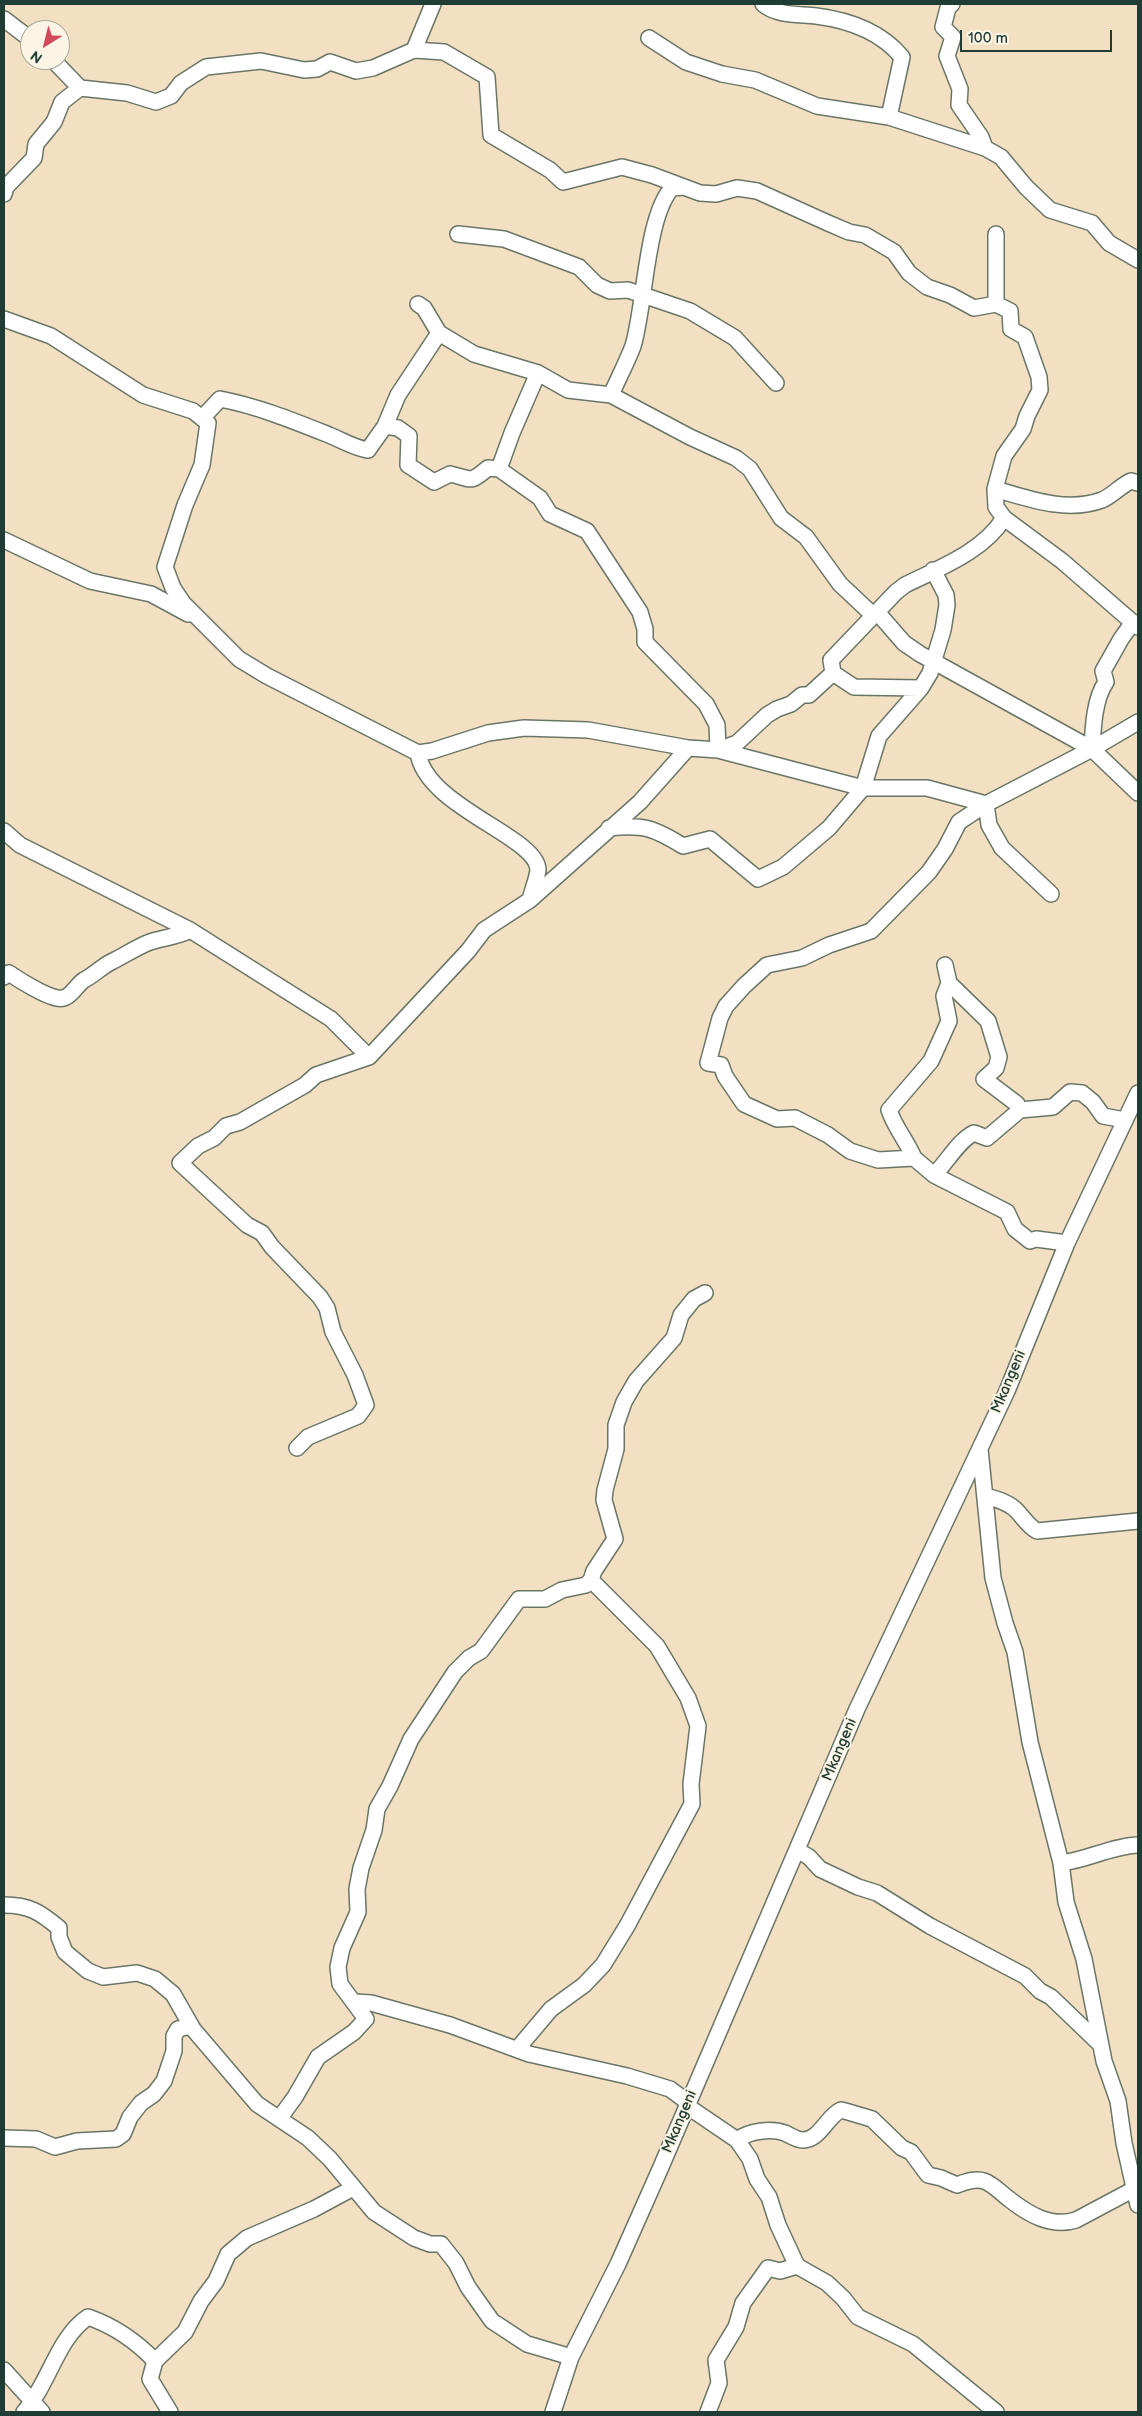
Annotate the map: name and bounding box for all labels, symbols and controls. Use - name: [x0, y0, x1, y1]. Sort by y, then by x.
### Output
- north arrow: [20, 20, 70, 70]
- scale bar: [962, 20, 1114, 52]
- text: 100 m: [968, 29, 1008, 48]
- text: N: [27, 47, 46, 67]
- street label: Mkangeni: [988, 1348, 1030, 1416]
- street label: Mkangeni: [819, 1716, 861, 1784]
- street label: Mkangeni: [659, 2088, 701, 2156]

